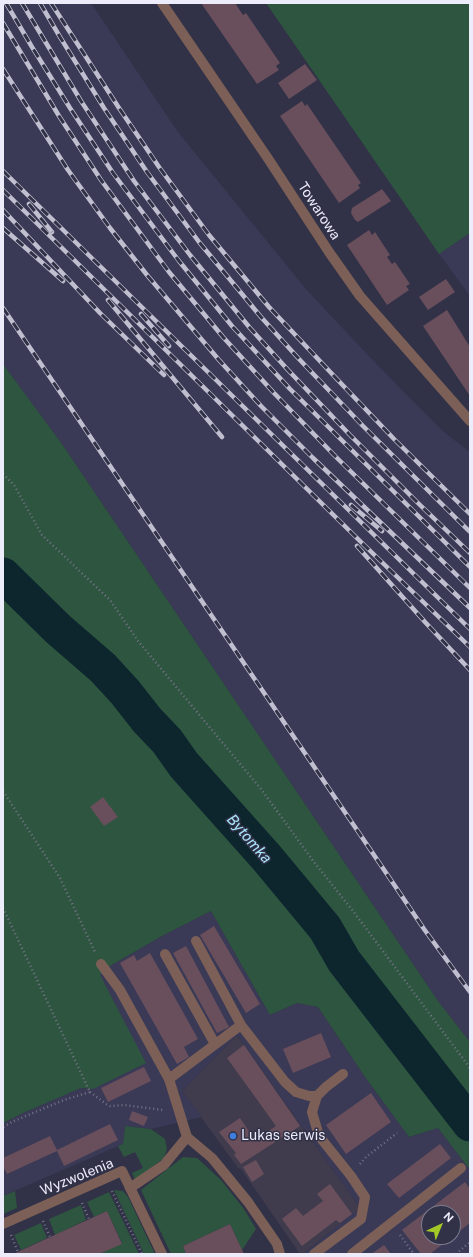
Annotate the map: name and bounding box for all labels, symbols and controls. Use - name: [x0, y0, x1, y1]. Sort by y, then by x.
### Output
- street label: Towarowa: [294, 179, 344, 243]
- water label: Bytomka: [223, 811, 275, 867]
- place label: Lukas serwis: [241, 1128, 325, 1144]
- marker: Lukas serwis: [228, 1131, 238, 1141]
- street label: Wyzwolenia: [38, 1155, 116, 1199]
- north arrow: [421, 1205, 461, 1245]
- text: N: [441, 1210, 456, 1224]

